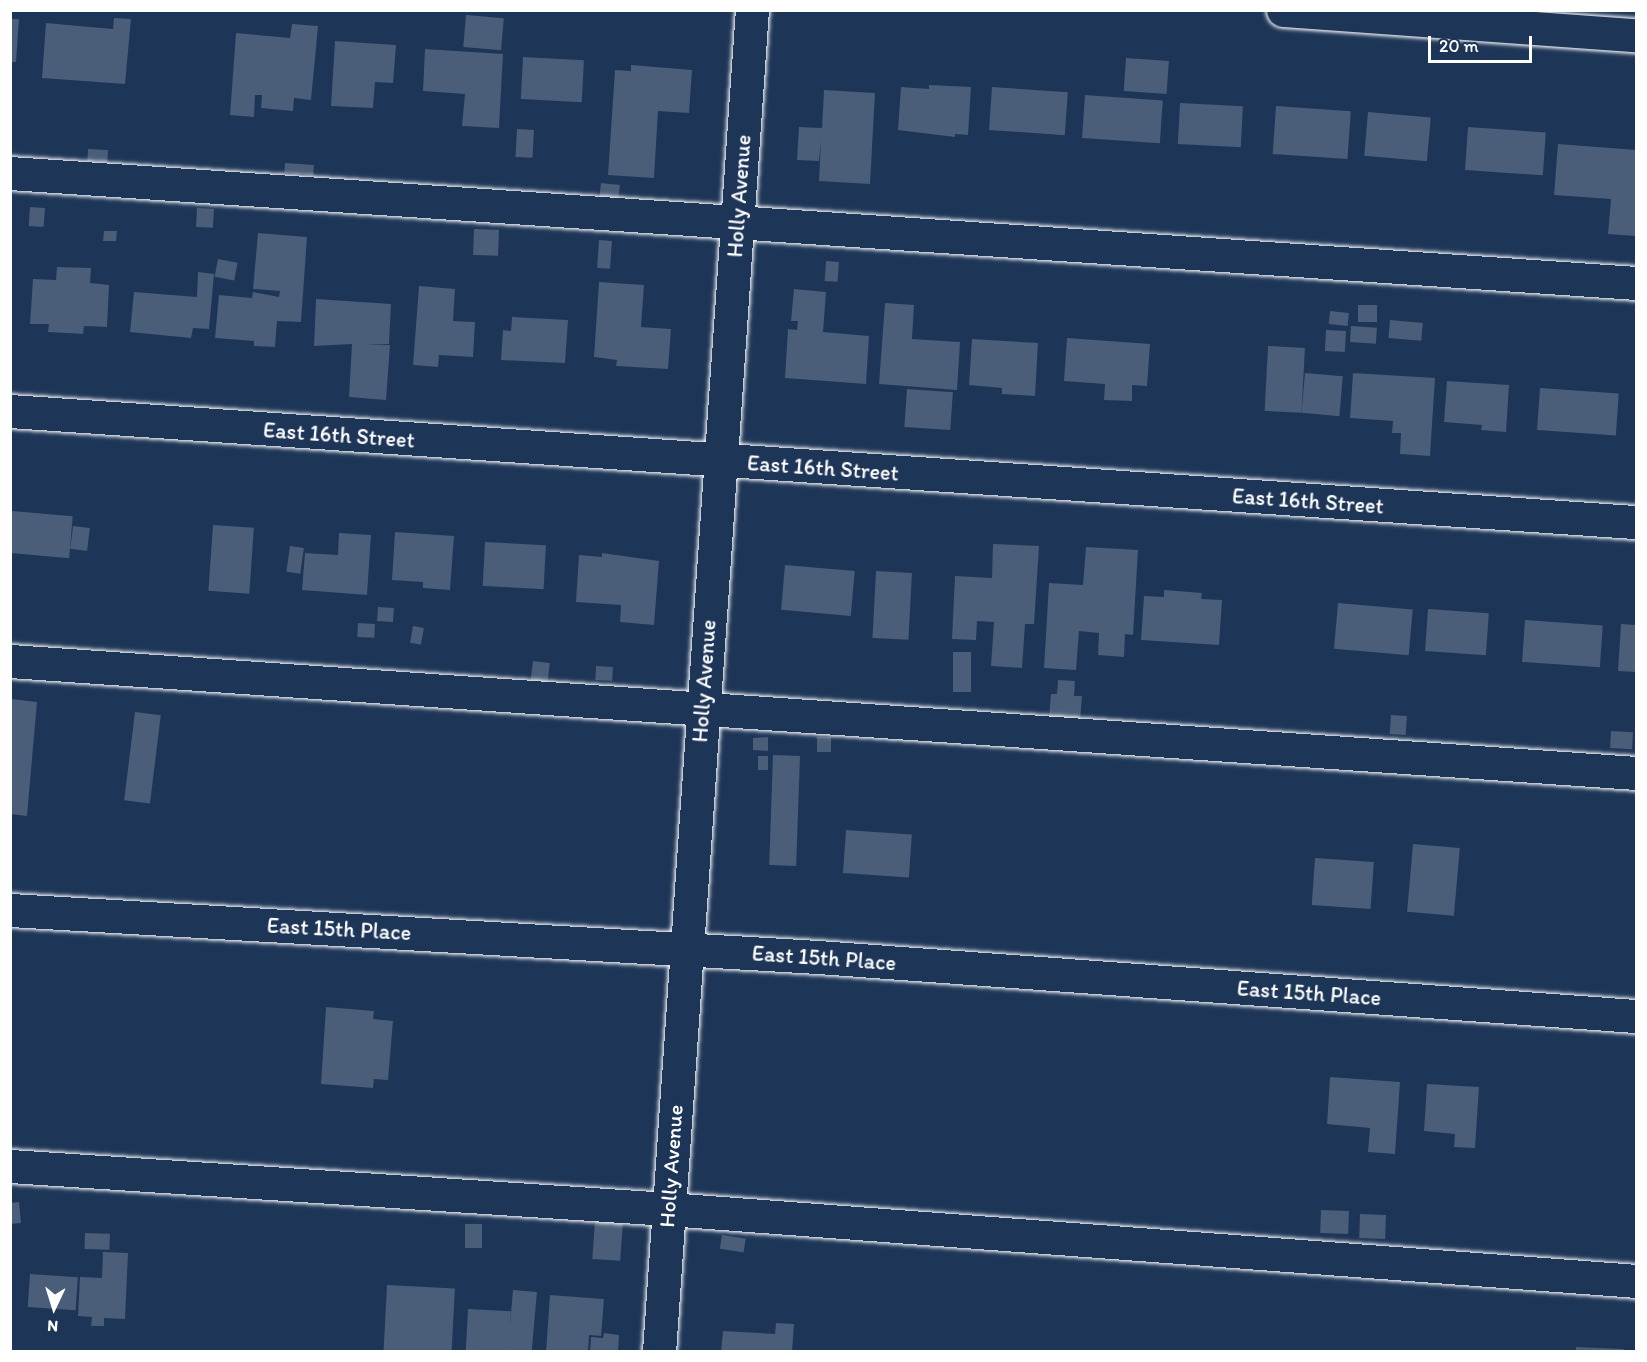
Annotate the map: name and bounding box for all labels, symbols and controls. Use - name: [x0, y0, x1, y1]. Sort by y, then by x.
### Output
- scale bar: [1431, 24, 1534, 62]
- text: 20 m: [1439, 35, 1479, 57]
- street label: Holly Avenue: [722, 134, 756, 258]
- street label: East 16th Street: [263, 417, 415, 453]
- street label: East 16th Street: [747, 450, 899, 486]
- street label: East 16th Street: [1232, 483, 1384, 519]
- street label: Holly Avenue: [687, 619, 721, 743]
- street label: East 15th Place: [267, 912, 411, 946]
- street label: East 15th Place: [752, 940, 896, 976]
- street label: East 15th Place: [1237, 975, 1381, 1011]
- street label: Holly Avenue: [654, 1104, 688, 1228]
- north arrow: [24, 1278, 84, 1338]
- text: N: [47, 1317, 59, 1336]

